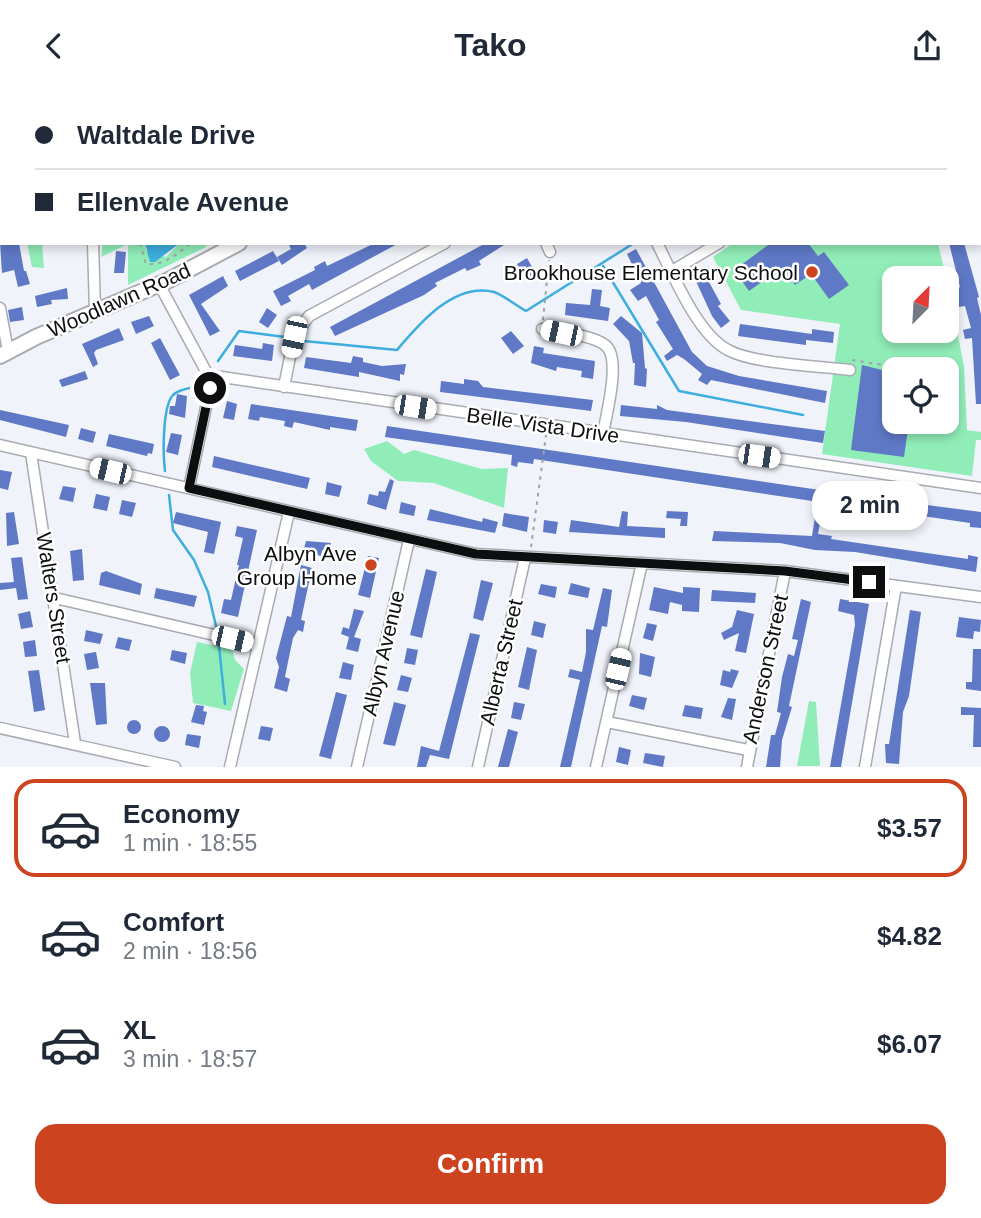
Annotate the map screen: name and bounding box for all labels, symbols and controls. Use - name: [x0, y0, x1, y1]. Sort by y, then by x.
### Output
- icon: back: [35, 27, 73, 65]
- text: Tako: [454, 27, 527, 63]
- icon: share: [908, 27, 946, 65]
- text: Waltdale Drive: [77, 120, 255, 150]
- text: Ellenvale Avenue: [77, 187, 289, 217]
- street label: Woodlawn Road: [44, 258, 194, 342]
- place label: Brookhouse Elementary School: [504, 261, 798, 284]
- marker: Brookhouse Elementary School: [804, 264, 820, 280]
- north arrow: [882, 266, 959, 343]
- map controls: [882, 266, 959, 434]
- car: [280, 314, 309, 360]
- car: [539, 318, 584, 348]
- button: locate: [882, 357, 959, 434]
- route start: [194, 372, 226, 404]
- car: [393, 393, 438, 421]
- street label: Belle Vista Drive: [465, 403, 621, 447]
- car: [737, 443, 782, 469]
- car: [88, 456, 133, 486]
- callout: 2 min: [811, 481, 927, 529]
- text: 2 min: [840, 492, 900, 518]
- street label: Walters Street: [32, 531, 76, 665]
- place label: Albyn Ave Group Home: [237, 542, 357, 589]
- marker: Albyn Ave Group Home: [363, 557, 379, 573]
- route end: [853, 566, 885, 598]
- street label: Albyn Avenue: [357, 588, 409, 718]
- street label: Anderson Street: [738, 592, 792, 746]
- street label: Alberta Street: [475, 597, 527, 727]
- car: [210, 624, 255, 654]
- car: [604, 646, 633, 692]
- icon: car: [39, 797, 102, 860]
- text: Economy: [123, 799, 240, 829]
- text: $3.57: [877, 813, 942, 843]
- text: 1 min · 18:55: [123, 830, 257, 856]
- icon: car: [39, 905, 102, 968]
- text: Comfort: [123, 907, 224, 937]
- text: $4.82: [877, 921, 942, 951]
- text: 2 min · 18:56: [123, 938, 257, 964]
- icon: car: [39, 1013, 102, 1076]
- text: XL: [123, 1015, 156, 1045]
- text: $6.07: [877, 1029, 942, 1059]
- text: 3 min · 18:57: [123, 1046, 257, 1072]
- button: Confirm: [35, 1124, 946, 1204]

